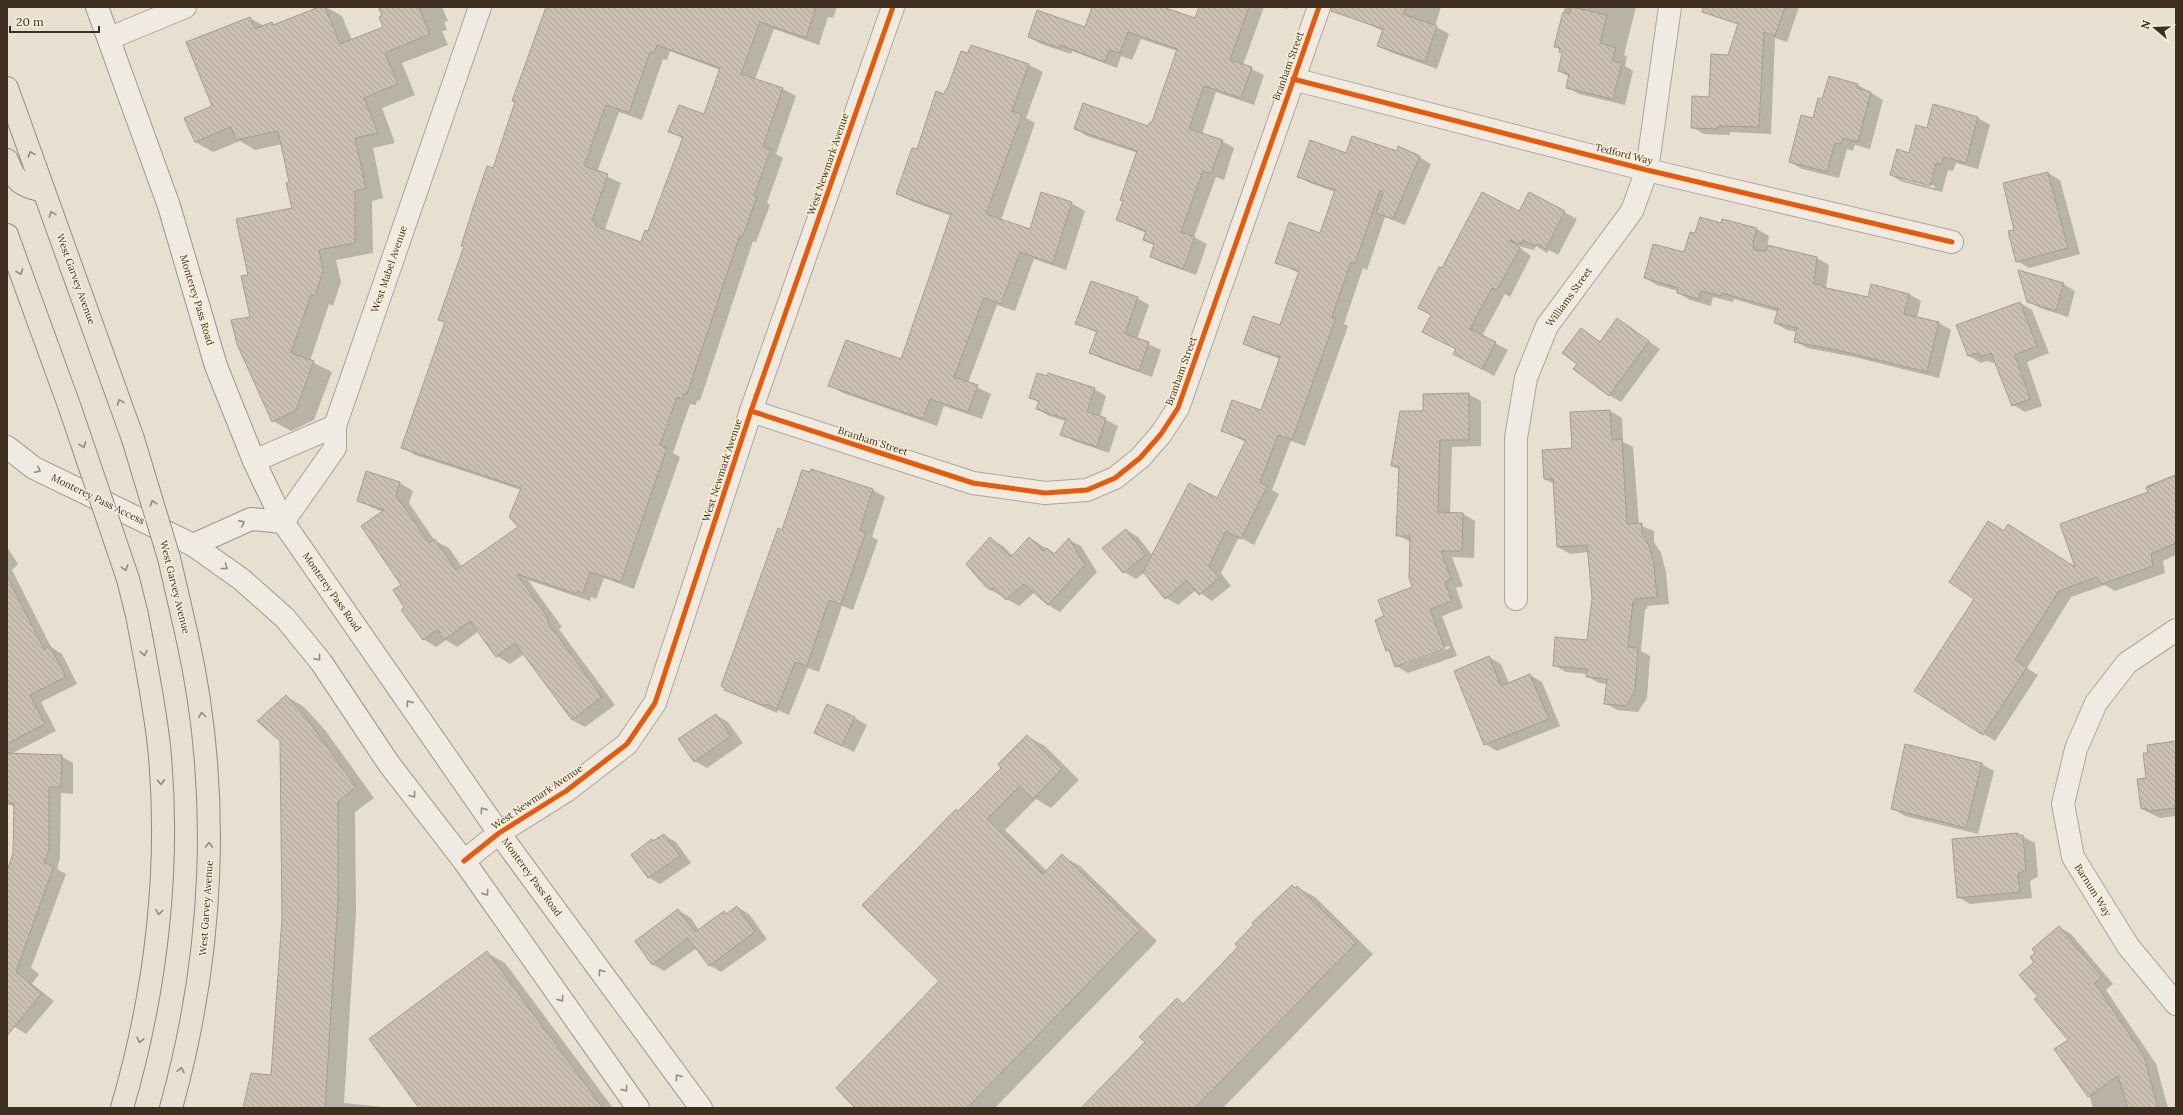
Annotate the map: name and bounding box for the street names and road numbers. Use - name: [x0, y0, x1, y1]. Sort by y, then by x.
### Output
- street label: Branham Street: [1269, 29, 1307, 102]
- street label: West Newmark Avenue: [804, 111, 852, 217]
- street label: Tedford Way: [1594, 141, 1655, 168]
- street label: West Mabel Avenue: [368, 223, 410, 314]
- street label: West Garvey Avenue: [54, 232, 99, 327]
- street label: Monterey Pass Road: [177, 253, 217, 347]
- street label: Williams Street: [1543, 265, 1595, 329]
- street label: Branham Street: [1162, 334, 1200, 407]
- street label: West Newmark Avenue: [699, 416, 745, 523]
- street label: Branham Street: [836, 424, 910, 458]
- street label: Monterey Pass Access: [49, 471, 147, 527]
- street label: West Garvey Avenue: [157, 539, 193, 635]
- street label: Monterey Pass Road: [300, 550, 364, 634]
- street label: West Newmark Avenue: [489, 761, 586, 832]
- street label: Monterey Pass Road: [499, 835, 565, 919]
- street label: West Garvey Avenue: [196, 859, 216, 956]
- street label: Barnum Way: [2072, 861, 2115, 919]

